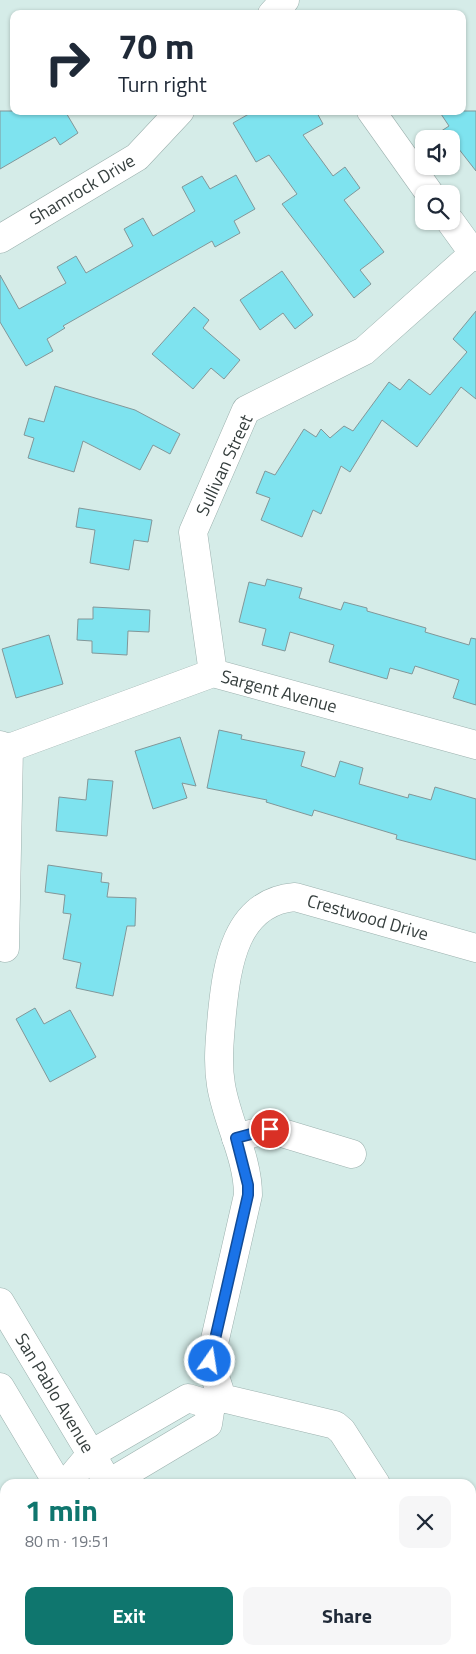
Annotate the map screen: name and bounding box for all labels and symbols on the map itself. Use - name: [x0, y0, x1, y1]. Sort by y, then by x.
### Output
- street label: Shamrock Drive: [24, 147, 140, 231]
- street label: Sullivan Street: [189, 409, 260, 520]
- street label: Sargent Avenue: [218, 663, 340, 719]
- street label: Crestwood Drive: [304, 887, 432, 947]
- pin: [249, 1108, 291, 1150]
- street label: San Pablo Avenue: [9, 1328, 101, 1458]
- position arrow: [183, 1334, 235, 1386]

